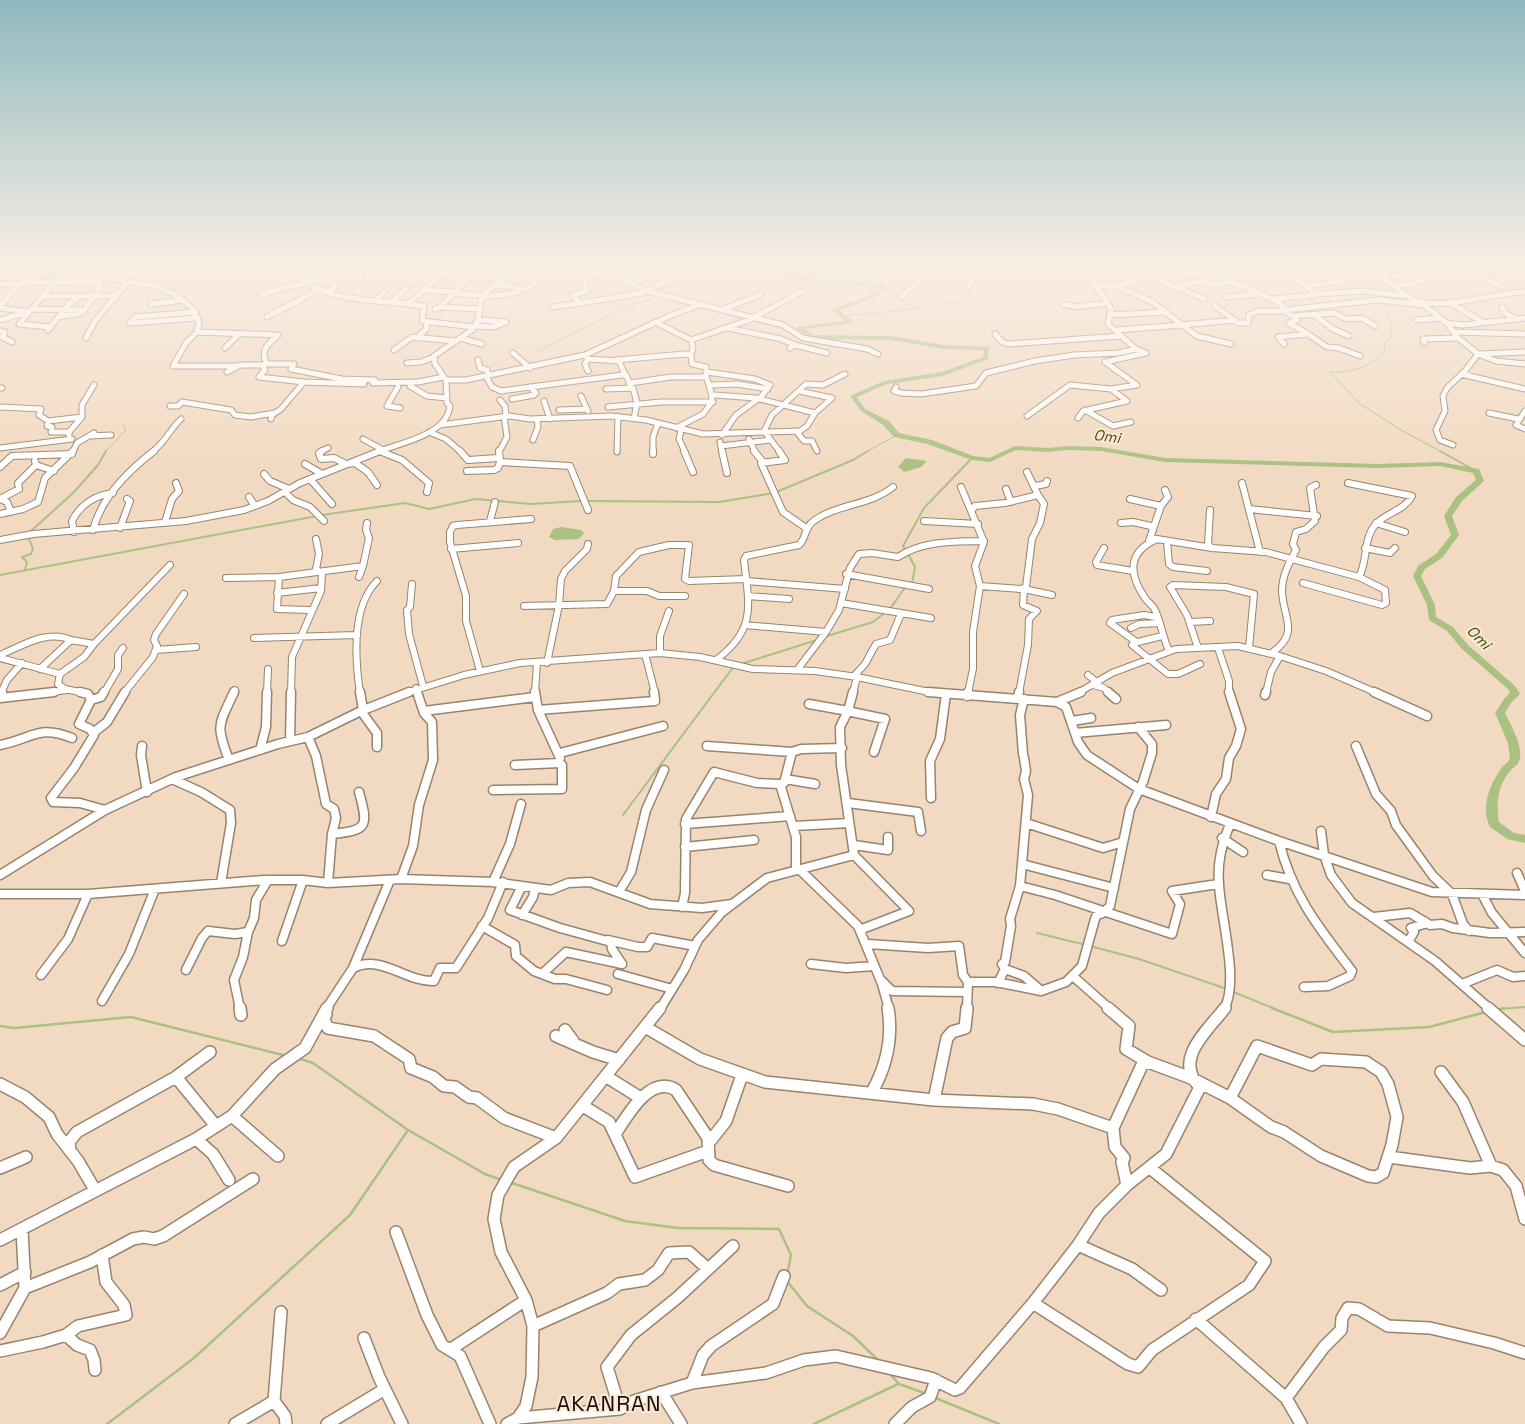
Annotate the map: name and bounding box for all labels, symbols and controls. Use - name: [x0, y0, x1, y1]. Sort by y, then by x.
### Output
- water label: Omi: [1093, 425, 1124, 447]
- water label: Omi: [1463, 621, 1497, 655]
- district label: AKANRAN: [556, 1389, 662, 1417]

